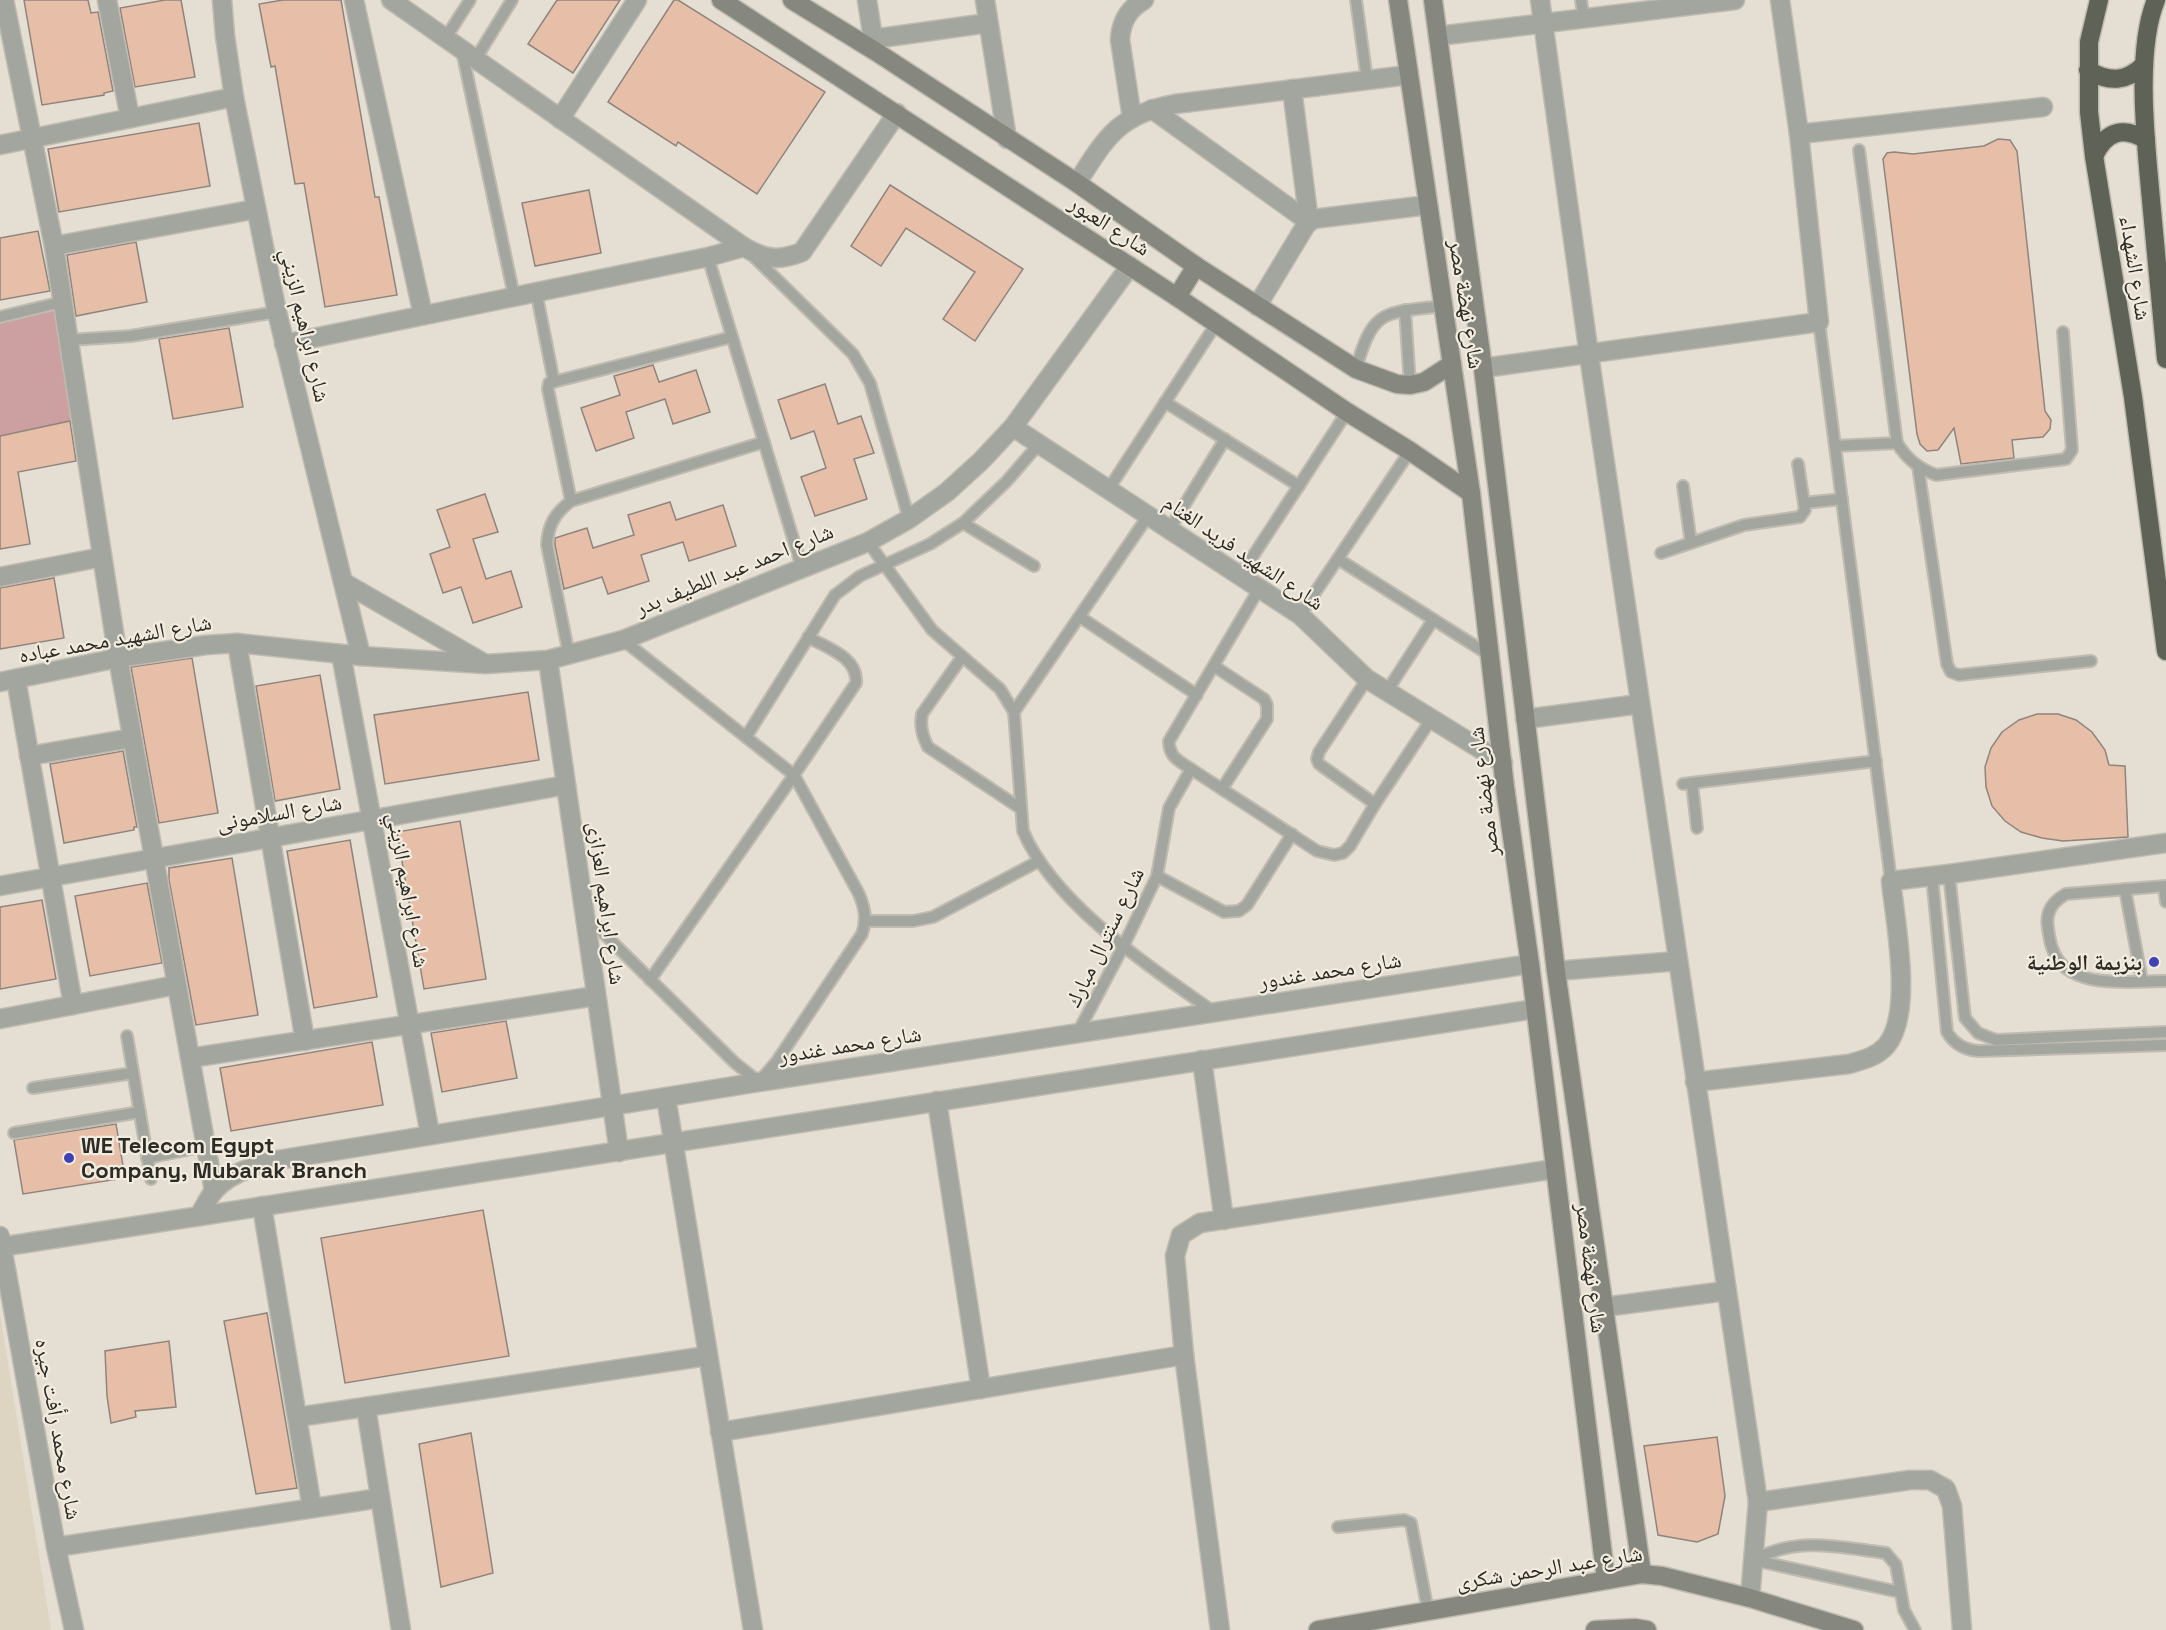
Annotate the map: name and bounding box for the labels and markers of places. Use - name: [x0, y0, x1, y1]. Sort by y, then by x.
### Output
- place label: بنزيمة الوطنية: [2027, 948, 2142, 976]
- marker: بنزيمة الوطنية: [2147, 955, 2161, 969]
- place label: WE Telecom Egypt Company, Mubarak Branch: [81, 1131, 367, 1184]
- marker: WE Telecom Egypt Company, Mubarak Branch: [62, 1151, 76, 1165]

